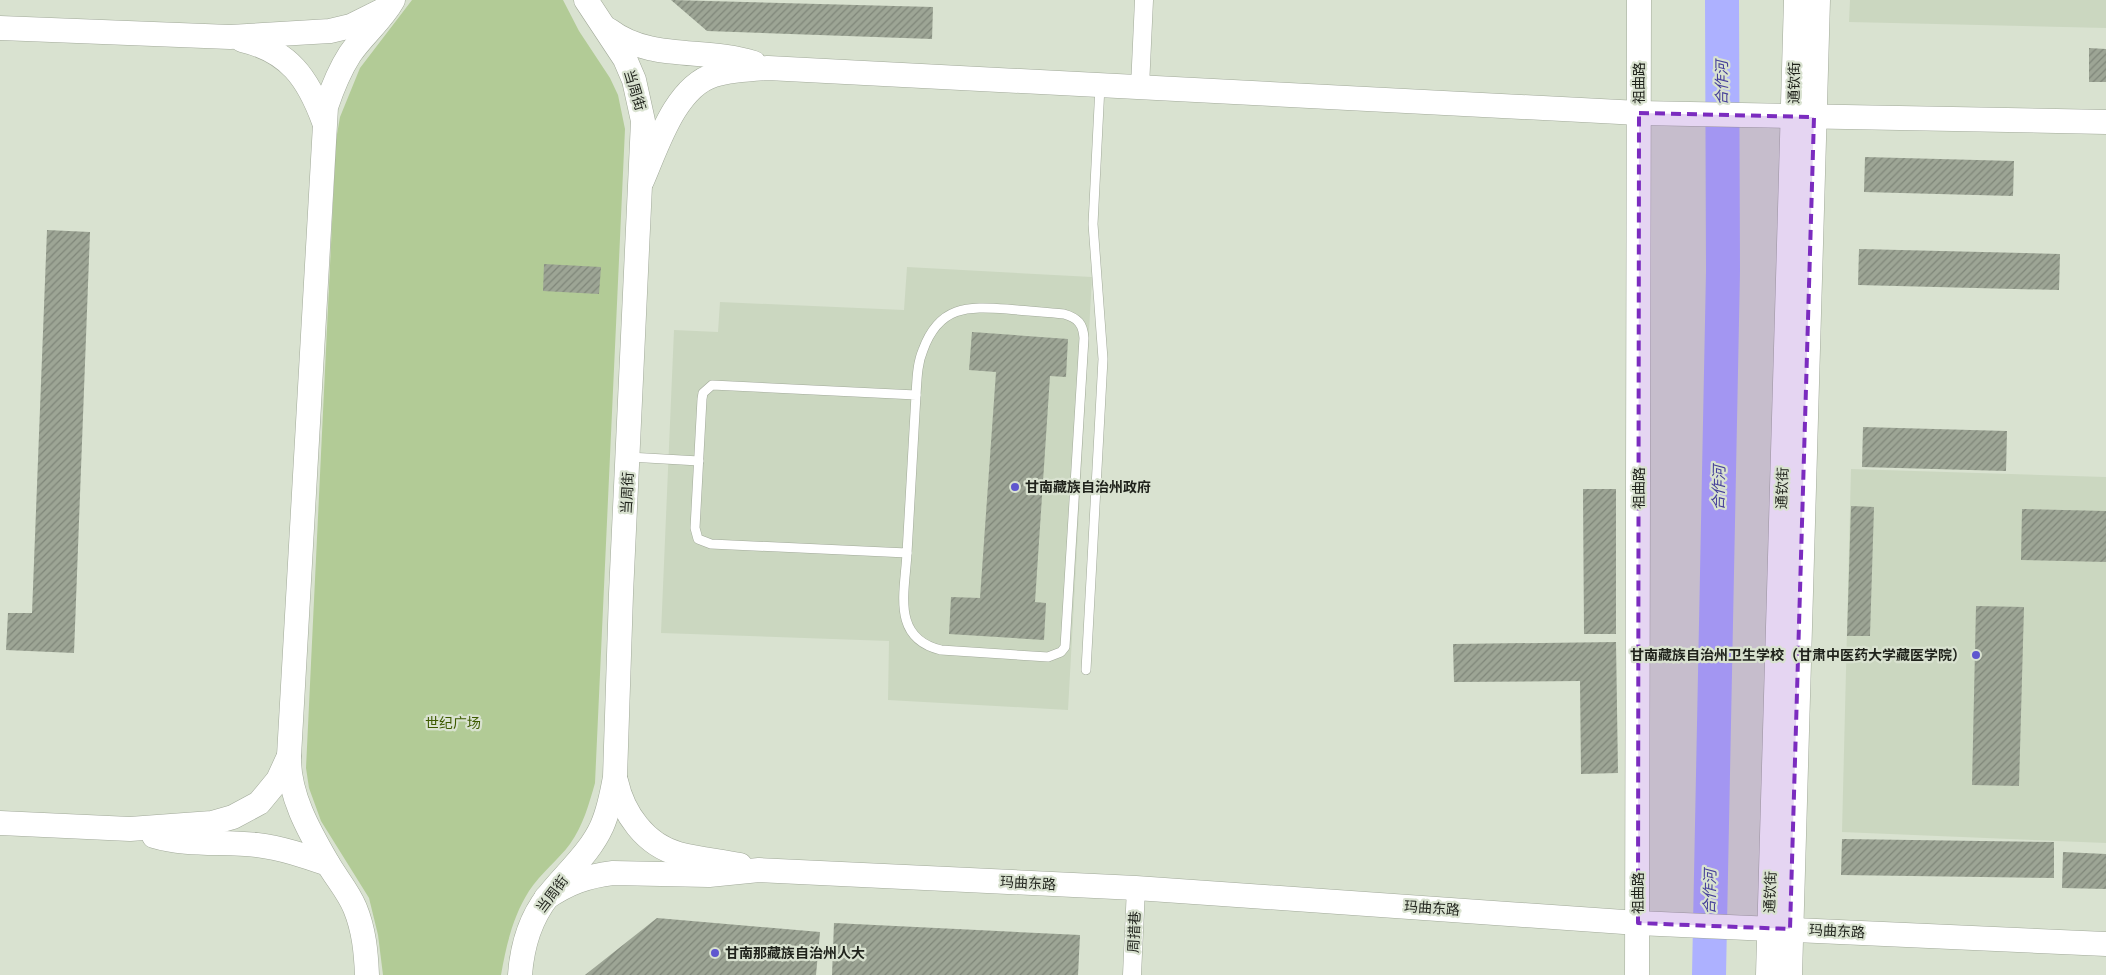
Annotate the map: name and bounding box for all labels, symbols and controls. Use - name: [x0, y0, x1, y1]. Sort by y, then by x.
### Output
- water label: 合作河: [1713, 58, 1731, 106]
- street label: 祖曲路: [1631, 62, 1647, 104]
- street label: 通钦街: [1786, 62, 1802, 104]
- street label: 当周街: [621, 68, 649, 112]
- water label: 合作河: [1710, 462, 1728, 511]
- street label: 祖曲路: [1631, 467, 1647, 509]
- street label: 通钦街: [1773, 467, 1791, 509]
- street label: 当周街: [618, 472, 636, 514]
- place label: 甘南藏族自治州政府: [1025, 479, 1151, 495]
- marker: 甘南藏族自治州政府: [1009, 481, 1021, 493]
- place label: 甘南藏族自治州卫生学校（甘肃中医药大学藏医学院）: [1630, 647, 1966, 663]
- marker: 甘南藏族自治州卫生学校（甘肃中医药大学藏医学院）: [1970, 649, 1982, 661]
- park label: 世纪广场: [425, 715, 481, 731]
- water label: 合作河: [1701, 866, 1719, 915]
- street label: 通钦街: [1761, 871, 1779, 913]
- street label: 当周街: [533, 872, 571, 916]
- street label: 祖曲路: [1630, 872, 1646, 914]
- street label: 玛曲东路: [1000, 874, 1056, 892]
- street label: 玛曲东路: [1404, 898, 1460, 918]
- street label: 周措巷: [1125, 911, 1143, 953]
- street label: 玛曲东路: [1809, 922, 1865, 940]
- place label: 甘南那藏族自治州人大: [725, 945, 865, 961]
- marker: 甘南那藏族自治州人大: [709, 947, 721, 959]

